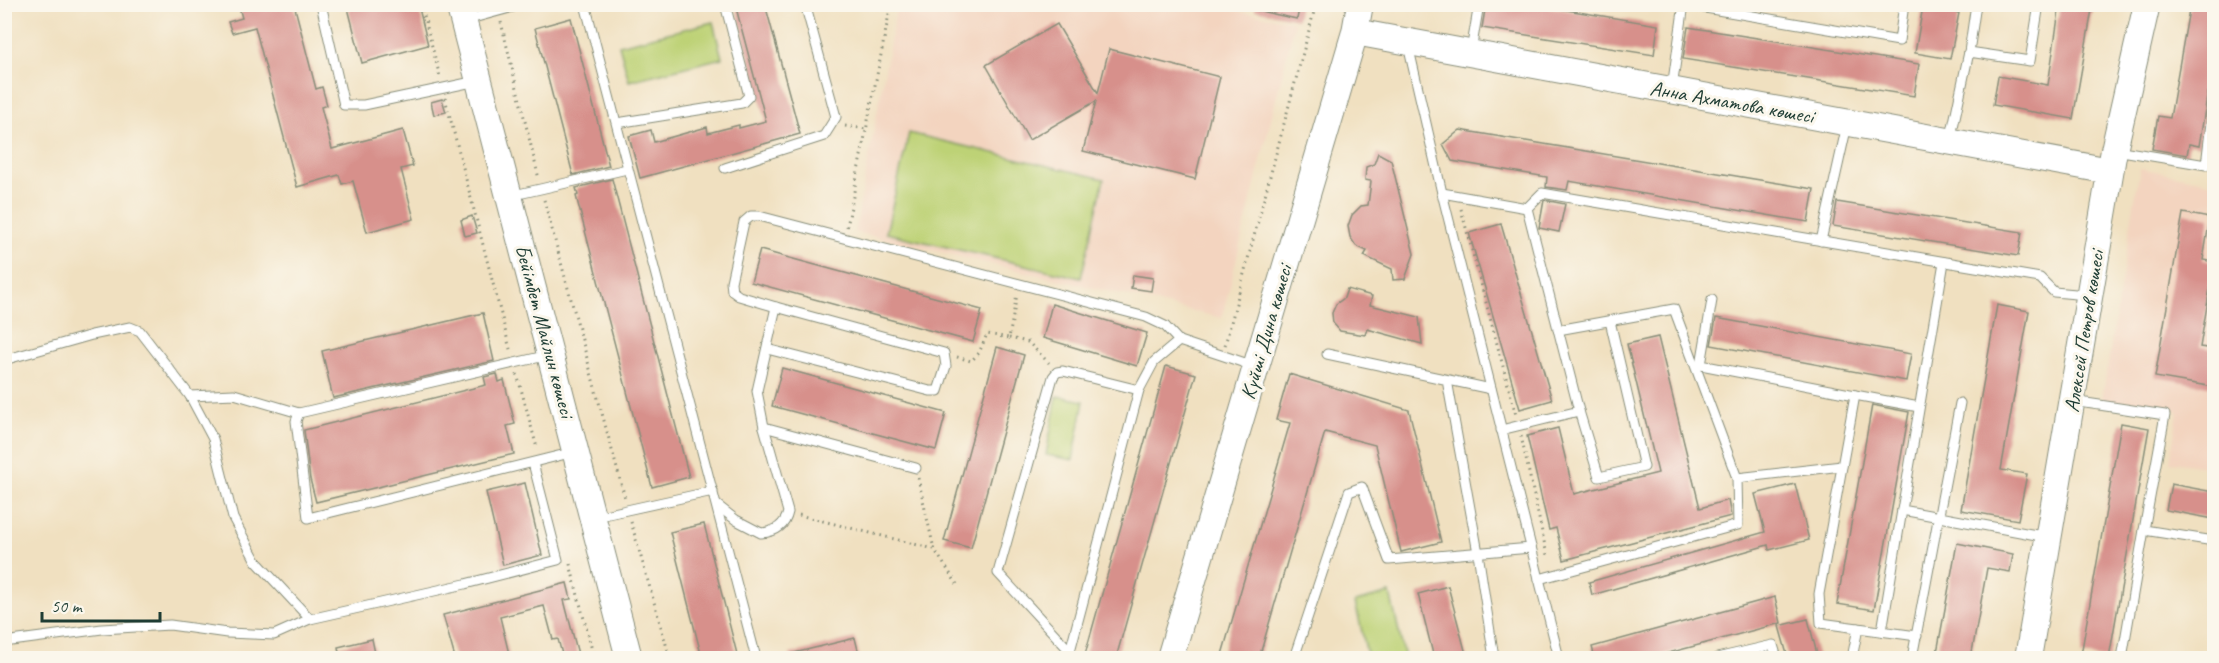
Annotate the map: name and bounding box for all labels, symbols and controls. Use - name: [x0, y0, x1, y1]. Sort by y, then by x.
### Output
- street label: Анна Ахматова көшесі: [1648, 75, 1819, 130]
- street label: Бейімбет Майлин көшесі: [509, 242, 581, 423]
- street label: Алексей Петров көшесі: [2058, 245, 2110, 414]
- street label: Күйші Дина көшесі: [1234, 259, 1298, 402]
- scale bar: [42, 585, 160, 623]
- text: 50 m: [51, 595, 84, 617]

